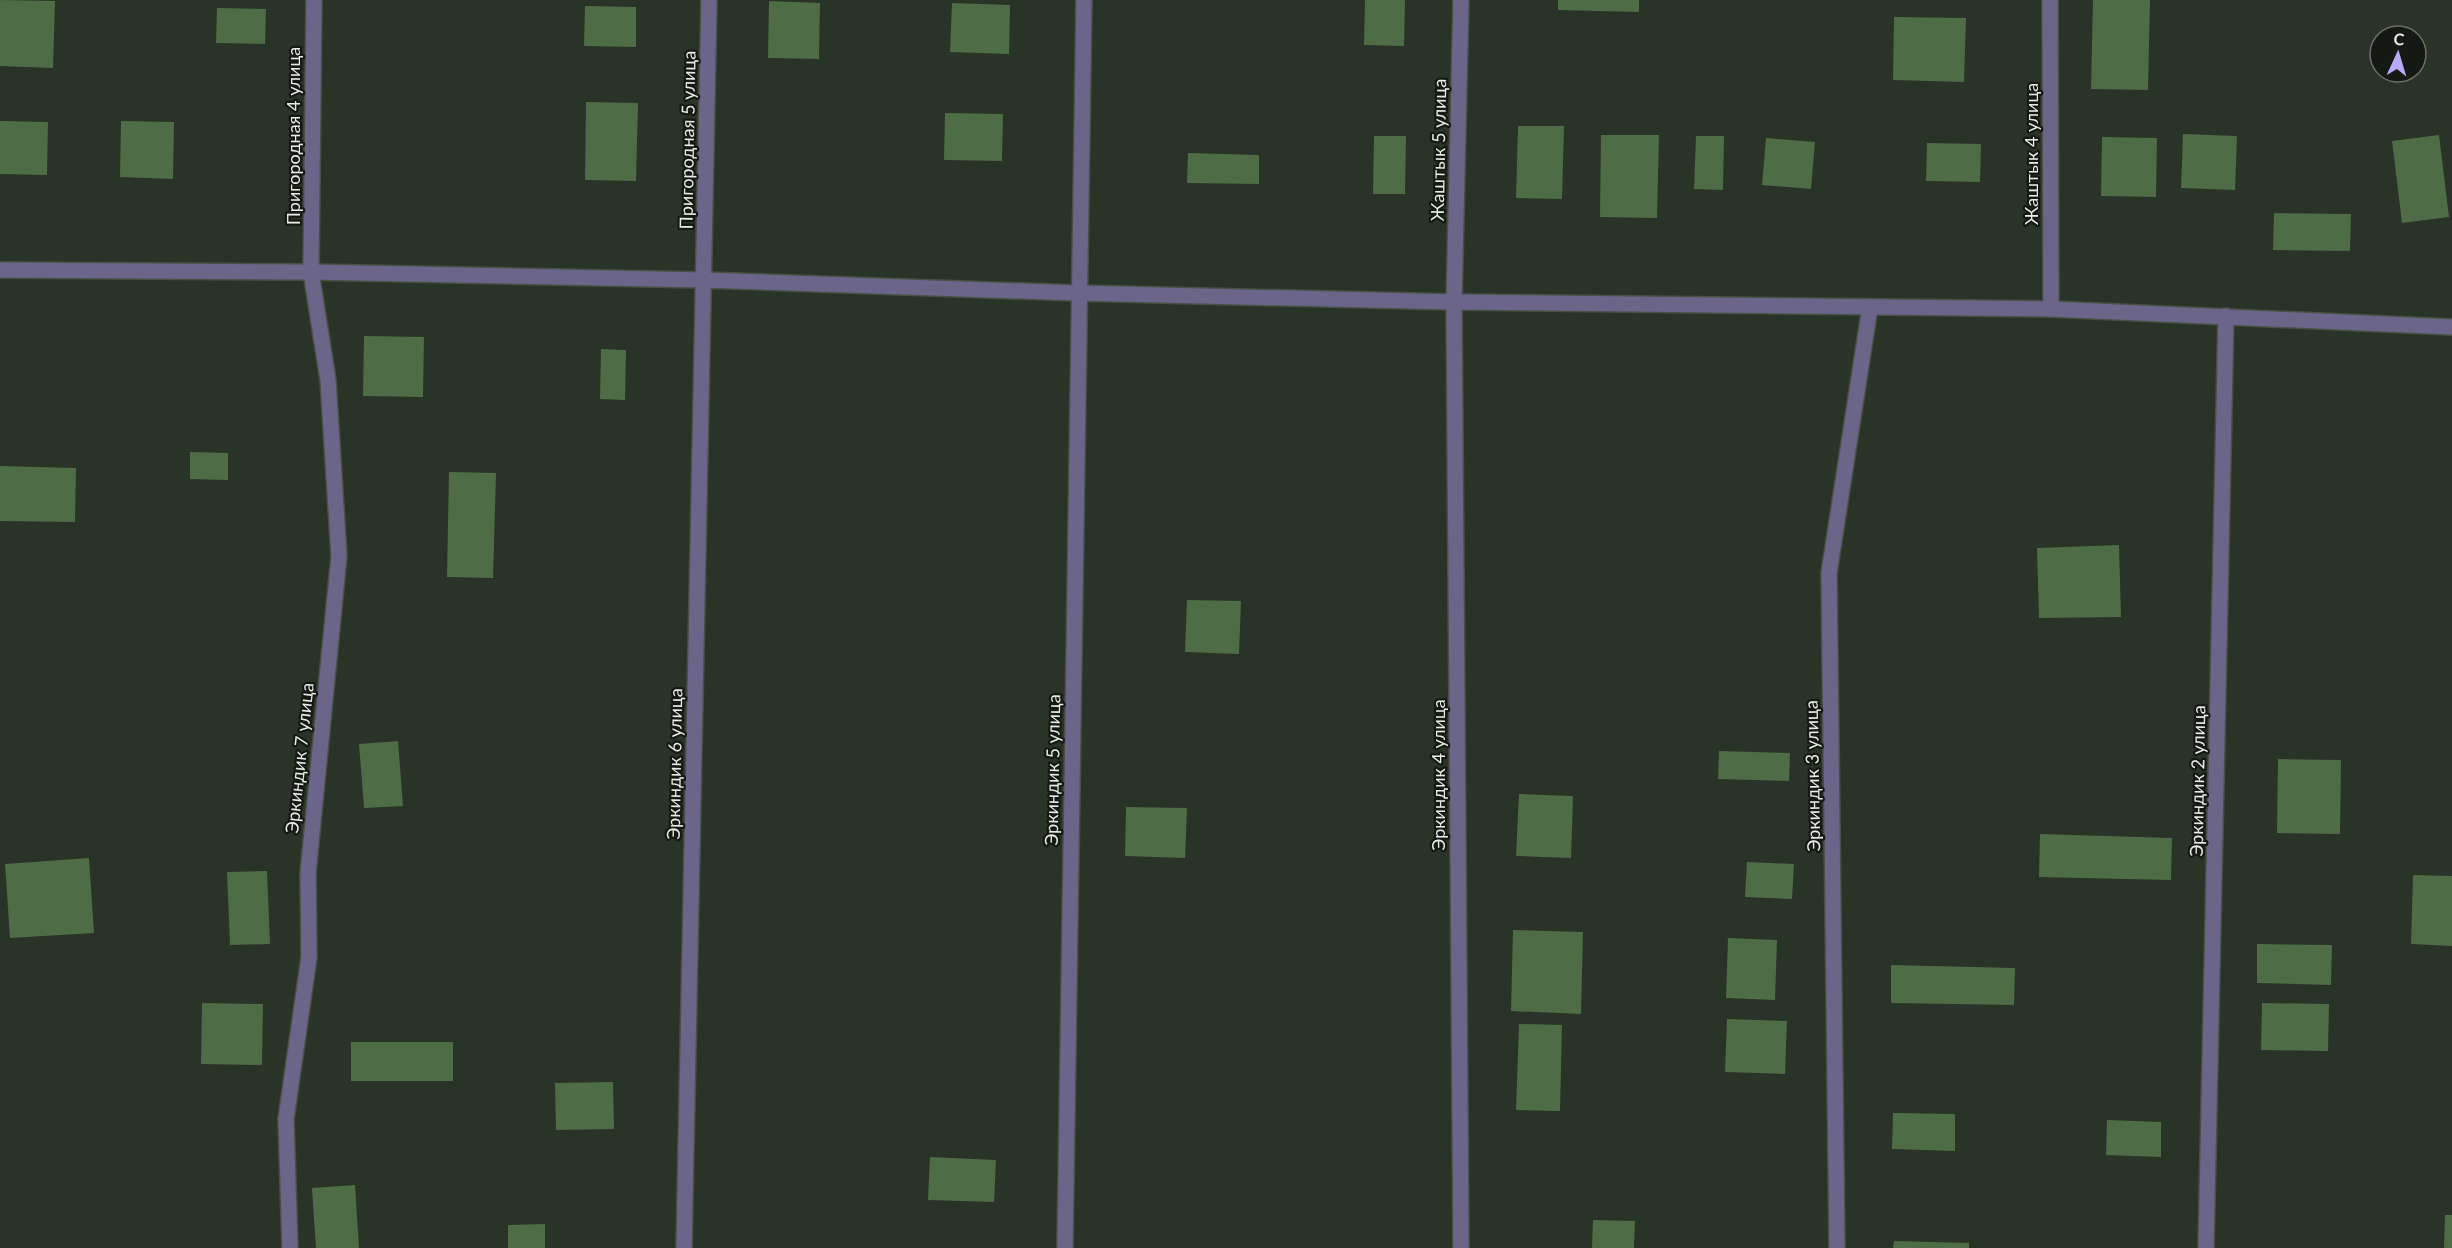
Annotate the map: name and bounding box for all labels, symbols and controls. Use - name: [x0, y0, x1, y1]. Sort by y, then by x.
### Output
- north arrow: [2368, 24, 2428, 84]
- text: С: [2393, 29, 2405, 48]
- street label: Пригородная 4 улица: [282, 47, 304, 225]
- street label: Пригородная 5 улица: [674, 51, 700, 229]
- street label: Жаштык 5 улица: [1426, 79, 1450, 221]
- street label: Жаштык 4 улица: [2020, 83, 2042, 225]
- street label: Эркиндик 7 улица: [280, 682, 318, 834]
- street label: Эркиндик 6 улица: [662, 688, 686, 840]
- street label: Эркиндик 5 улица: [1040, 694, 1064, 846]
- street label: Эркиндик 4 улица: [1427, 699, 1449, 851]
- street label: Эркиндик 3 улица: [1800, 700, 1824, 852]
- street label: Эркиндик 2 улица: [2185, 705, 2209, 857]

